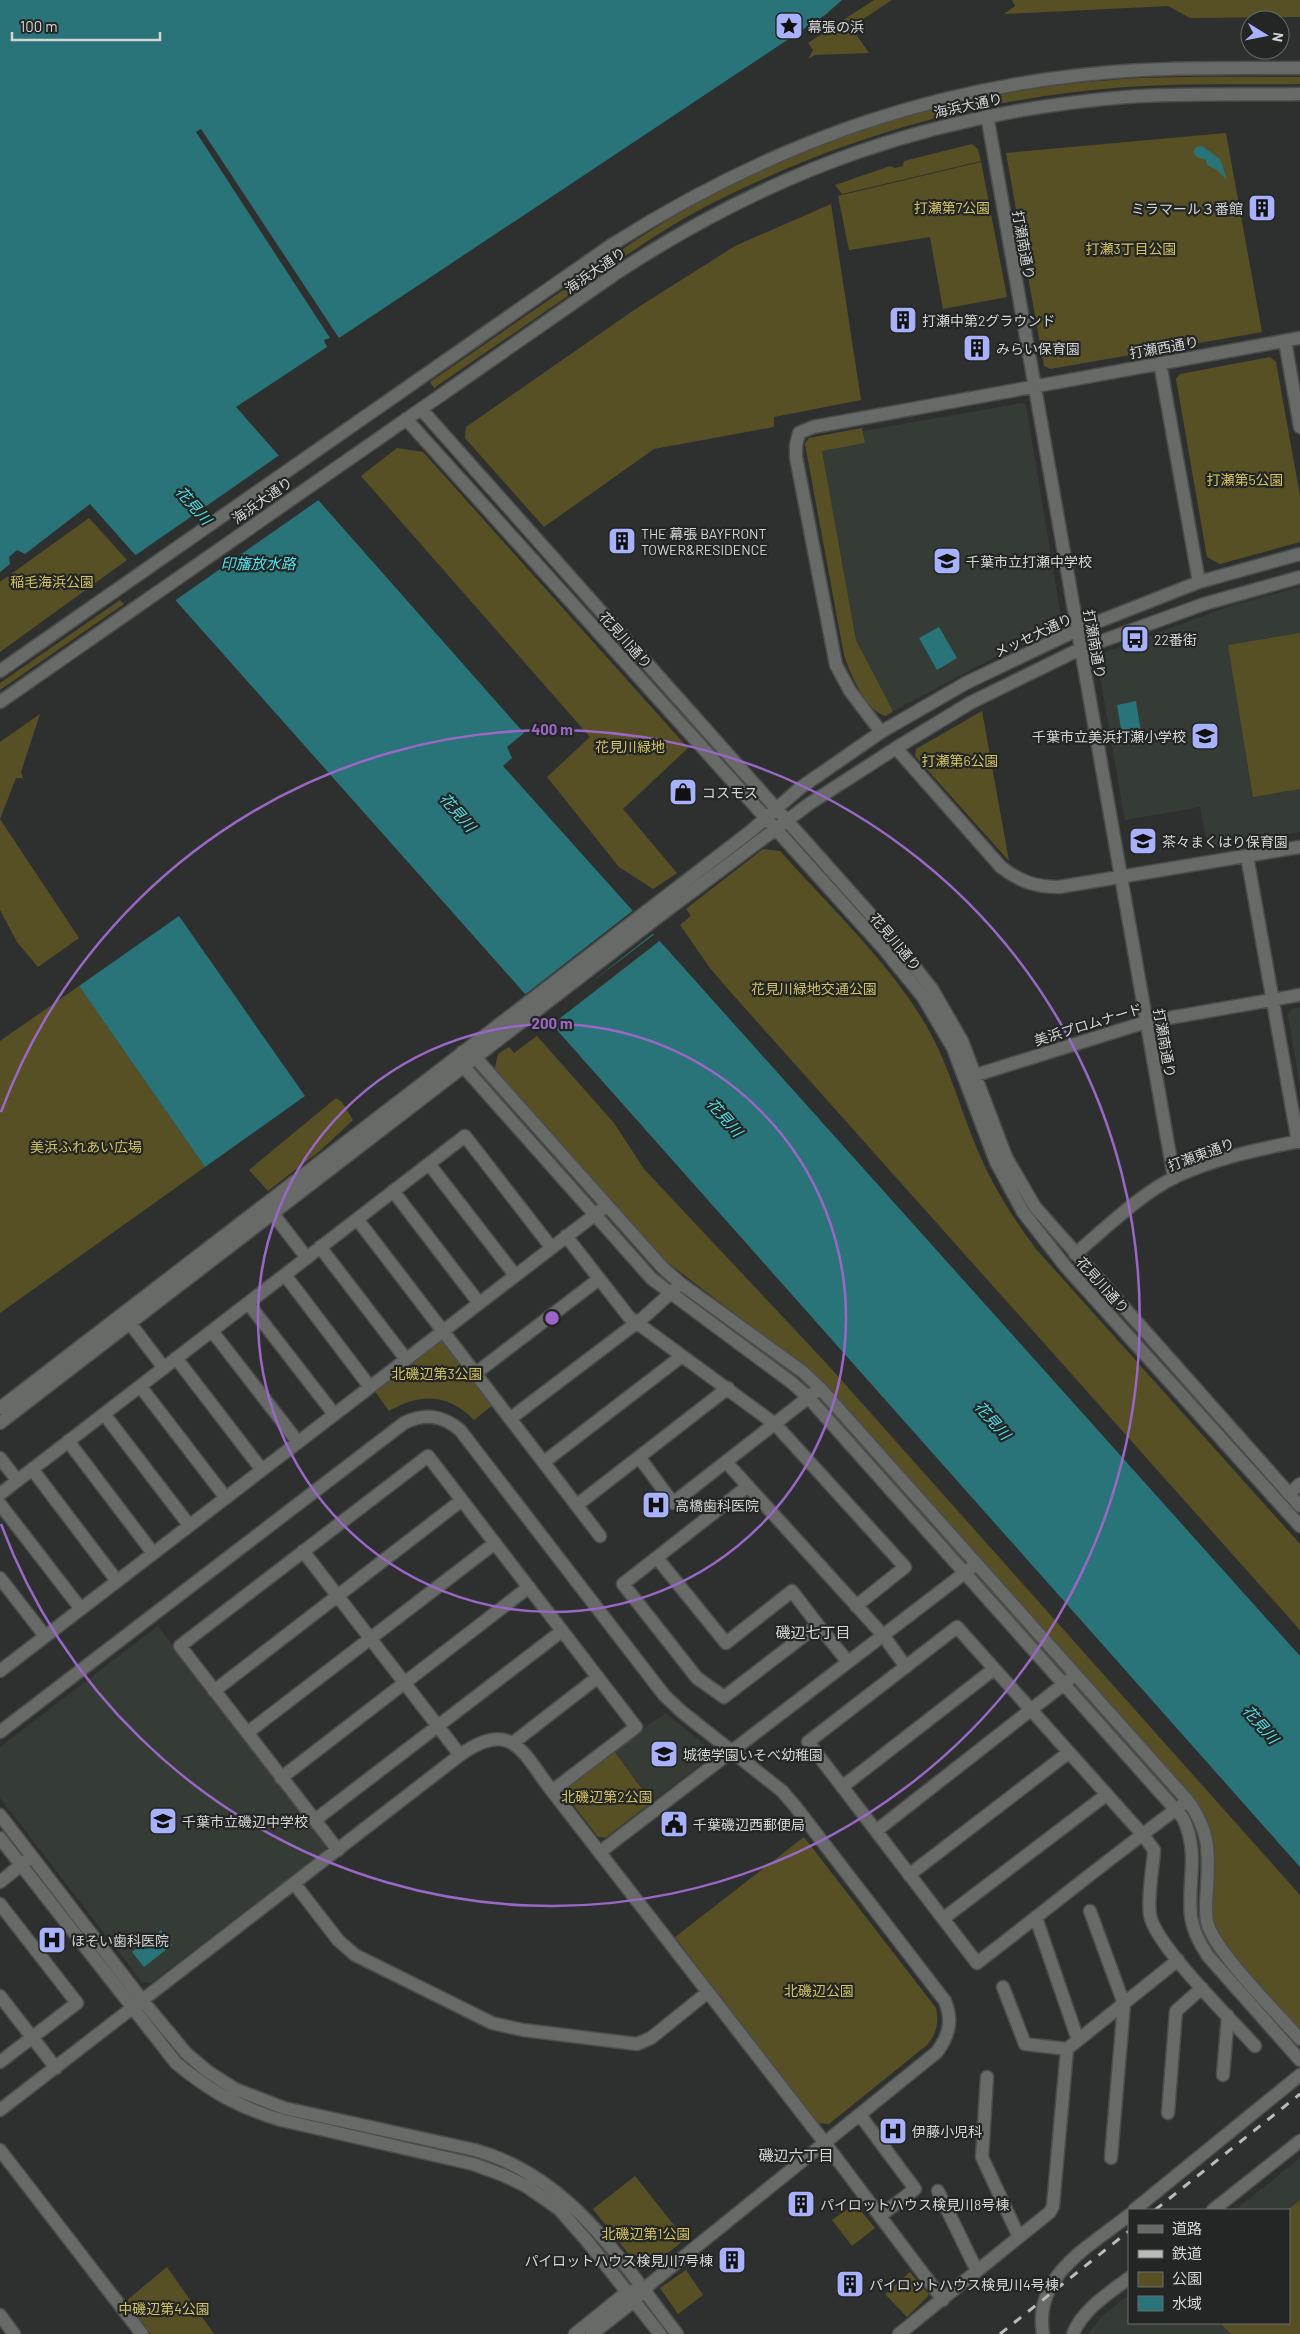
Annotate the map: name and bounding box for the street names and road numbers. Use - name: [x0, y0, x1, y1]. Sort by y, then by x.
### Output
- street label: 海浜大通り: [932, 89, 1004, 121]
- street label: 打瀬南通り: [1010, 209, 1038, 281]
- street label: 海浜大通り: [561, 243, 629, 297]
- street label: 打瀬西通り: [1128, 333, 1200, 361]
- street label: 海浜大通り: [228, 473, 296, 527]
- street label: 花見川通り: [596, 608, 656, 672]
- street label: 打瀬南通り: [1081, 608, 1109, 680]
- street label: メッセ大通り: [991, 610, 1075, 660]
- street label: 花見川通り: [867, 910, 925, 974]
- street label: 美浜プロムナード: [1032, 999, 1144, 1049]
- street label: 打瀬南通り: [1151, 1007, 1179, 1079]
- street label: 打瀬東通り: [1165, 1134, 1237, 1174]
- street label: 花見川通り: [1073, 1253, 1133, 1317]

